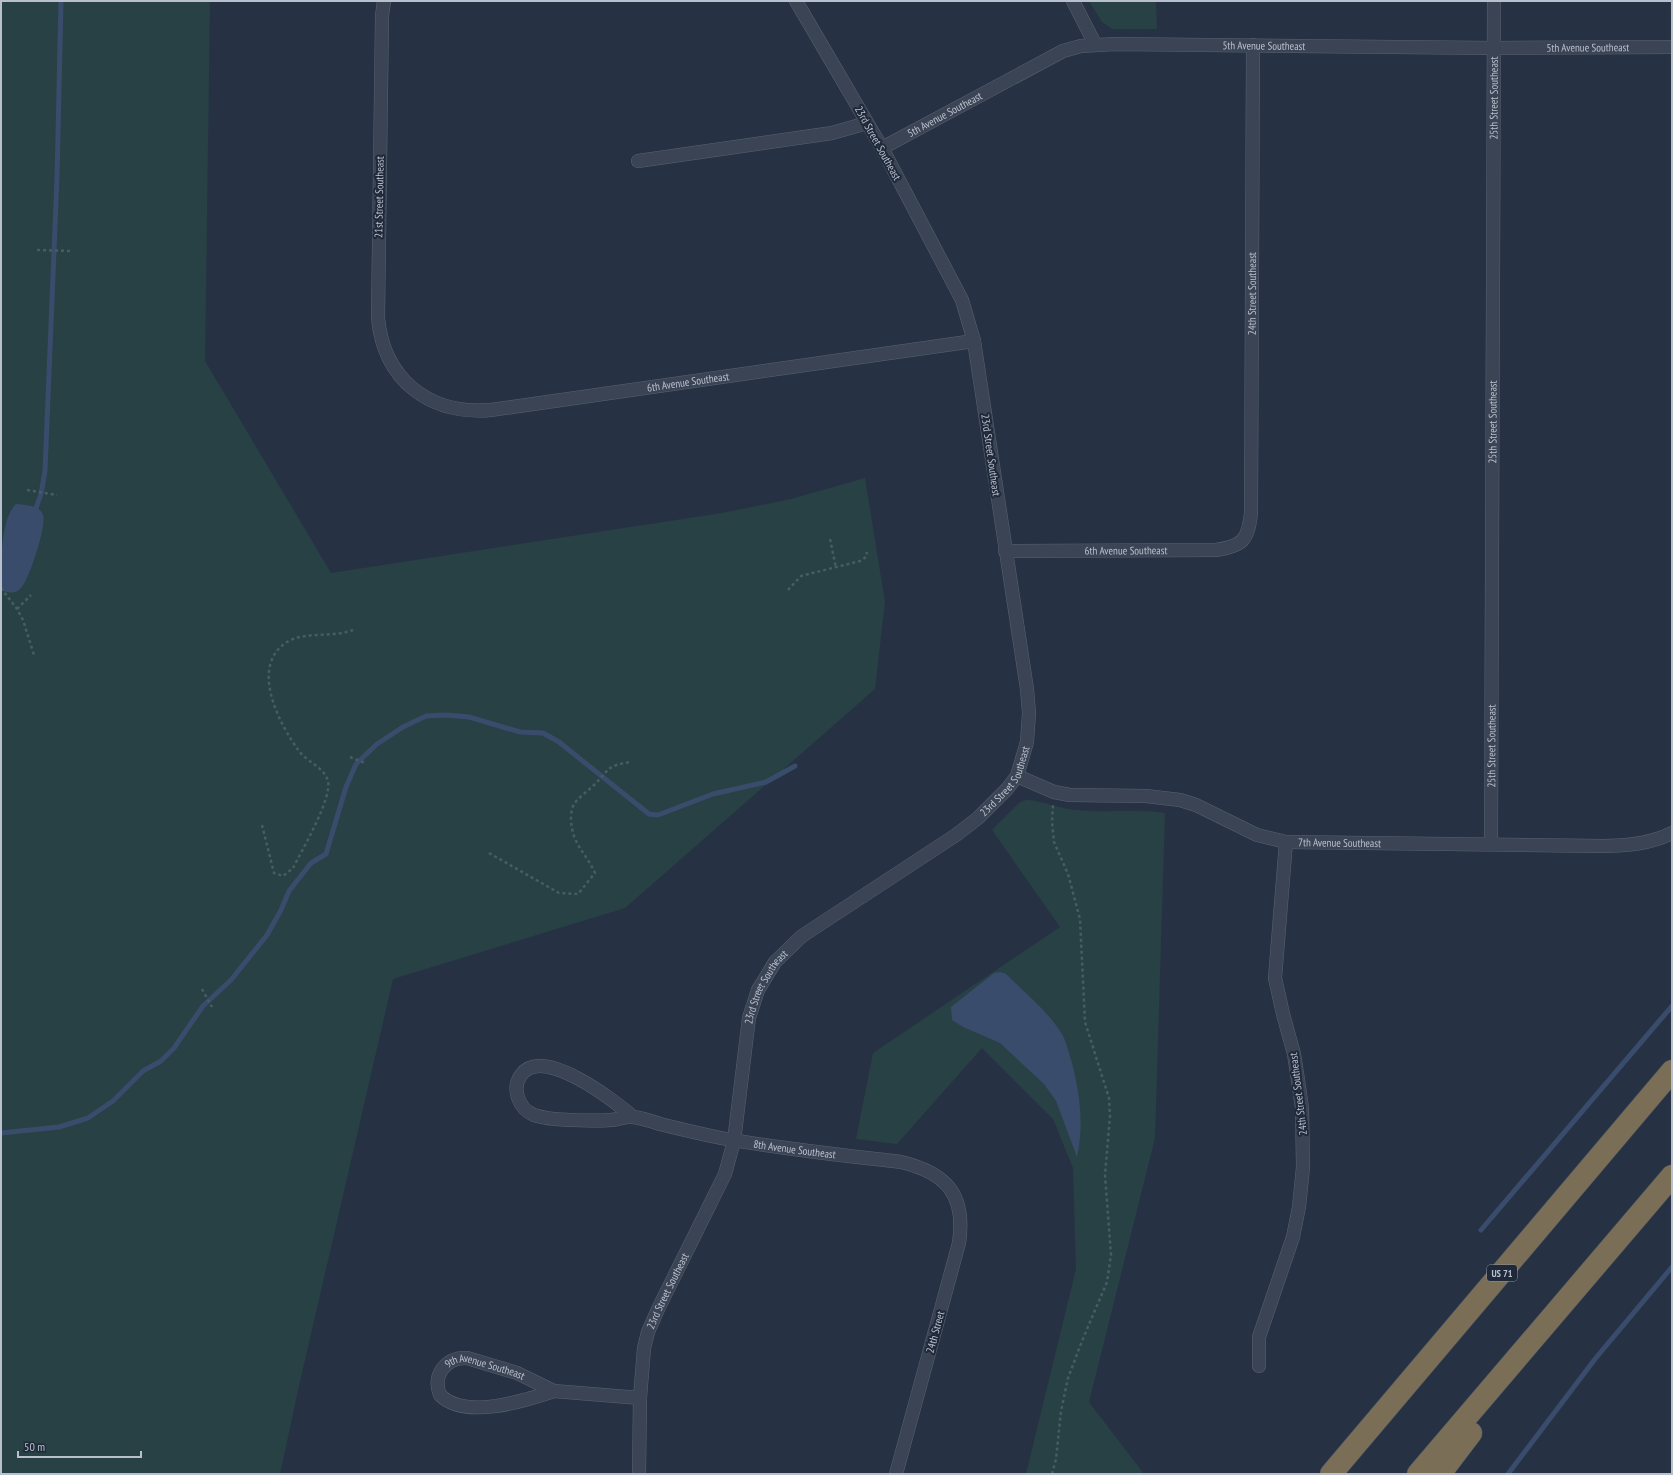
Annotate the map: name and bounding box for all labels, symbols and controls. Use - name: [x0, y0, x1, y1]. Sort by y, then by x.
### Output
- street label: 5th Avenue Southeast: [1222, 38, 1305, 53]
- street label: 5th Avenue Southeast: [1546, 40, 1629, 55]
- street label: 25th Street Southeast: [1487, 56, 1501, 140]
- street label: 5th Avenue Southeast: [905, 89, 984, 140]
- street label: 23rd Street Southeast: [852, 103, 904, 183]
- street label: 21st Street Southeast: [371, 156, 387, 238]
- street label: 24th Street Southeast: [1245, 252, 1259, 335]
- street label: 6th Avenue Southeast: [646, 369, 730, 395]
- street label: 25th Street Southeast: [1485, 380, 1500, 464]
- street label: 23rd Street Southeast: [978, 413, 1004, 497]
- street label: 6th Avenue Southeast: [1084, 543, 1168, 558]
- street label: 25th Street Southeast: [1484, 704, 1498, 788]
- street label: 23rd Street Southeast: [977, 744, 1032, 819]
- street label: 7th Avenue Southeast: [1298, 835, 1381, 850]
- street label: 23rd Street Southeast: [741, 947, 791, 1025]
- street label: 24th Street Southeast: [1286, 1052, 1310, 1136]
- street label: 8th Avenue Southeast: [752, 1137, 837, 1161]
- street label: 23rd Street Southeast: [643, 1251, 692, 1331]
- road number: US 71: [1487, 1265, 1517, 1281]
- street label: 24th Street: [923, 1309, 947, 1355]
- street label: 9th Avenue Southeast: [442, 1351, 527, 1383]
- scale bar: [18, 1433, 141, 1459]
- text: 50 m: [24, 1439, 45, 1454]

